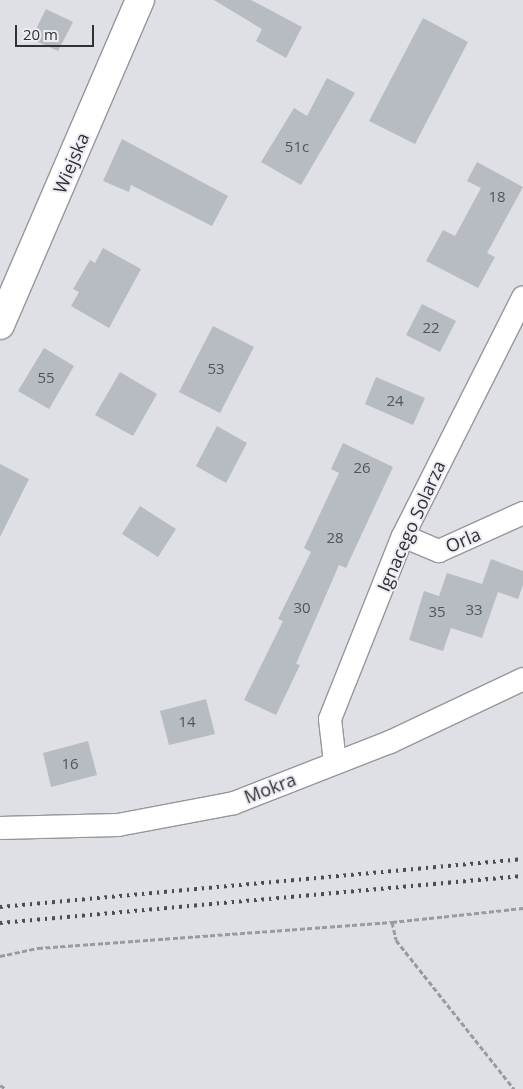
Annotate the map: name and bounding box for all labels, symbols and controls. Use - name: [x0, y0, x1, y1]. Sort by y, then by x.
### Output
- scale bar: [18, 15, 96, 47]
- text: 20 m: [23, 24, 58, 44]
- street label: Wiejska: [49, 129, 93, 197]
- house number: 51c: [285, 138, 309, 156]
- house number: 18: [488, 188, 506, 206]
- house number: 22: [422, 319, 440, 337]
- house number: 53: [207, 360, 225, 378]
- house number: 55: [37, 369, 55, 387]
- house number: 24: [386, 392, 404, 410]
- street label: Ignacego Solarza: [372, 457, 450, 595]
- house number: 26: [353, 459, 371, 477]
- street label: Orla: [442, 523, 484, 557]
- house number: 28: [326, 529, 344, 547]
- house number: 30: [293, 599, 311, 617]
- house number: 33: [465, 601, 483, 619]
- house number: 35: [428, 603, 446, 621]
- house number: 14: [178, 713, 196, 731]
- house number: 16: [61, 755, 79, 773]
- street label: Mokra: [241, 768, 299, 808]

